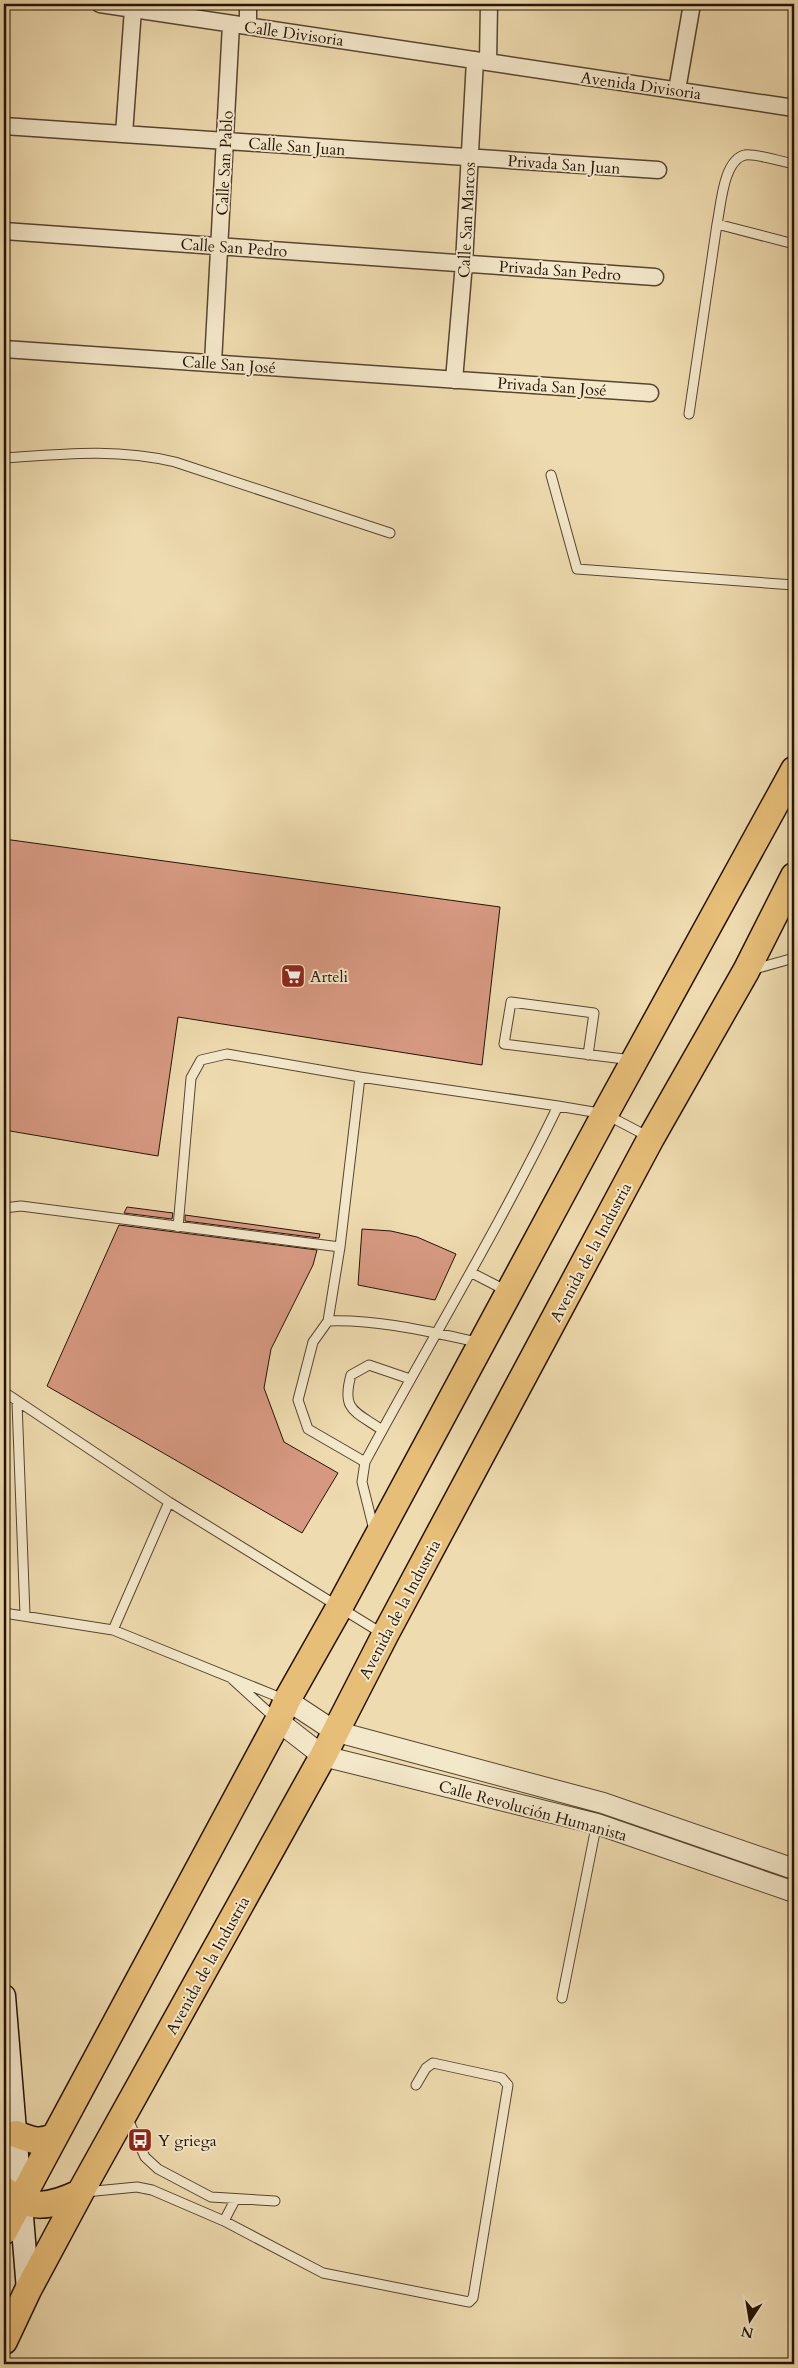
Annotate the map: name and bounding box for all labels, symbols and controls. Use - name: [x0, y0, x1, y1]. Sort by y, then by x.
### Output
- street label: Calle Divisoria: [243, 16, 345, 52]
- street label: Avenida Divisoria: [579, 67, 703, 105]
- street label: Calle San Pablo: [211, 110, 239, 216]
- street label: Calle San Juan: [248, 133, 346, 161]
- street label: Privada San Juan: [507, 150, 621, 180]
- street label: Calle San Marcos: [453, 161, 481, 279]
- street label: Calle San Pedro: [180, 233, 288, 263]
- street label: Privada San Pedro: [498, 256, 622, 286]
- street label: Calle San José: [181, 351, 277, 379]
- street label: Privada San José: [497, 372, 607, 402]
- supermarket icon: Arteli: [280, 963, 306, 989]
- place label: Arteli: [310, 966, 349, 988]
- street label: Avenida de la Industria: [545, 1179, 637, 1326]
- street label: Avenida de la Industria: [354, 1536, 446, 1683]
- street label: Calle Revolución Humanista: [436, 1775, 629, 1847]
- street label: Avenida de la Industria: [161, 1892, 255, 2039]
- bus stop icon: Y griega: [127, 2127, 153, 2153]
- place label: Y griega: [158, 2130, 217, 2152]
- north arrow: [726, 2296, 776, 2346]
- text: N: [739, 2322, 755, 2343]

